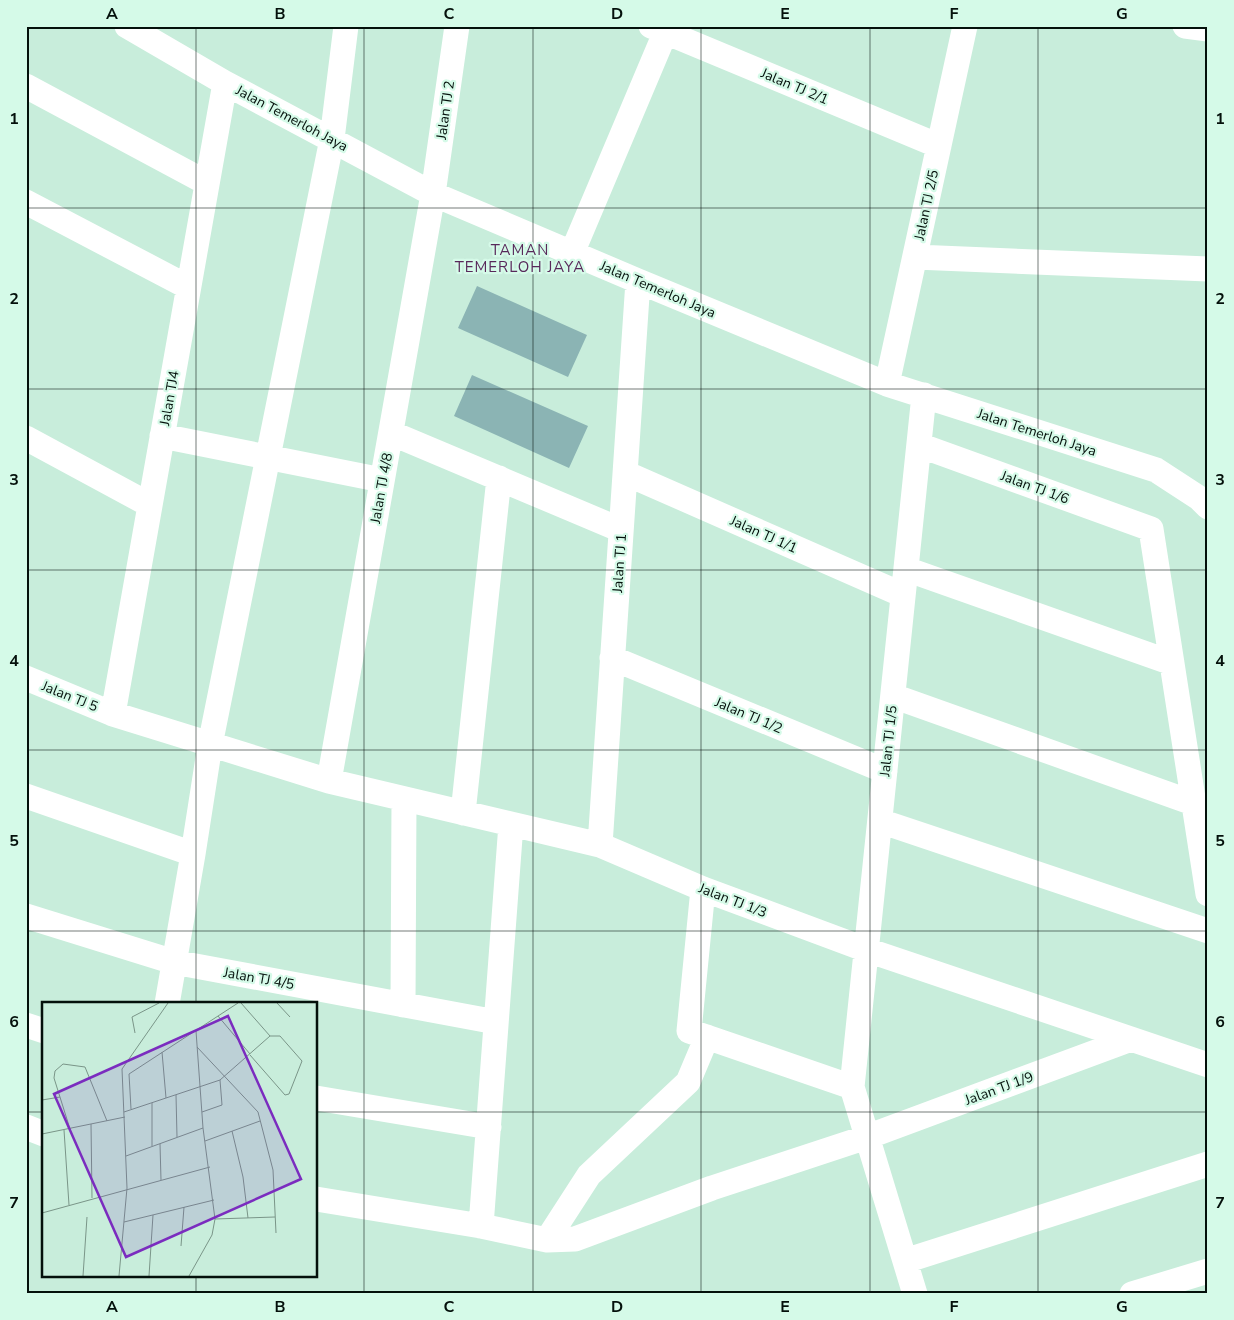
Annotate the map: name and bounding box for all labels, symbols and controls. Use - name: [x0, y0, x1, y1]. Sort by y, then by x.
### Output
- text: A: [106, 3, 118, 25]
- text: B: [274, 3, 286, 25]
- text: C: [444, 3, 455, 25]
- text: D: [611, 3, 623, 25]
- text: E: [780, 3, 790, 25]
- text: F: [950, 3, 959, 25]
- text: G: [1116, 3, 1128, 25]
- street label: Jalan TJ 2/1: [757, 63, 831, 109]
- street label: Jalan TJ 2: [432, 79, 459, 142]
- street label: Jalan Temerloh Jaya: [232, 80, 351, 156]
- text: 1: [9, 108, 19, 130]
- text: 1: [1215, 108, 1225, 130]
- street label: Jalan TJ 2/5: [910, 168, 943, 243]
- district label: TAMAN TEMERLOH JAYA: [455, 240, 585, 277]
- street label: Jalan Temerloh Jaya: [596, 256, 719, 322]
- text: 2: [9, 288, 19, 310]
- text: 2: [1215, 288, 1225, 310]
- street label: Jalan TJ4: [155, 369, 184, 428]
- street label: Jalan Temerloh Jaya: [974, 404, 1099, 461]
- street label: Jalan TJ 4/8: [366, 451, 397, 526]
- street label: Jalan TJ 1/6: [997, 466, 1072, 509]
- text: 3: [9, 469, 19, 491]
- text: 3: [1215, 469, 1225, 491]
- street label: Jalan TJ 1/1: [726, 511, 800, 558]
- street label: Jalan TJ 1: [608, 533, 631, 594]
- text: 4: [9, 650, 19, 672]
- text: 4: [1215, 650, 1225, 672]
- street label: Jalan TJ 5: [38, 676, 101, 716]
- street label: Jalan TJ 1/2: [711, 692, 785, 738]
- street label: Jalan TJ 1/5: [875, 704, 902, 779]
- text: 5: [9, 830, 19, 852]
- text: 5: [1215, 830, 1225, 852]
- street label: Jalan TJ 1/3: [695, 878, 770, 922]
- street label: Jalan TJ 4/5: [221, 963, 296, 994]
- inset map: [42, 1002, 318, 1278]
- text: 6: [9, 1011, 19, 1033]
- text: 6: [1215, 1011, 1225, 1033]
- street label: Jalan TJ 1/9: [961, 1067, 1036, 1110]
- text: 7: [9, 1192, 19, 1214]
- text: 7: [1215, 1192, 1225, 1214]
- text: A: [106, 1296, 118, 1318]
- text: B: [274, 1296, 286, 1318]
- text: C: [444, 1296, 455, 1318]
- text: D: [611, 1296, 623, 1318]
- text: E: [780, 1296, 790, 1318]
- text: F: [950, 1296, 959, 1318]
- text: G: [1116, 1296, 1128, 1318]

